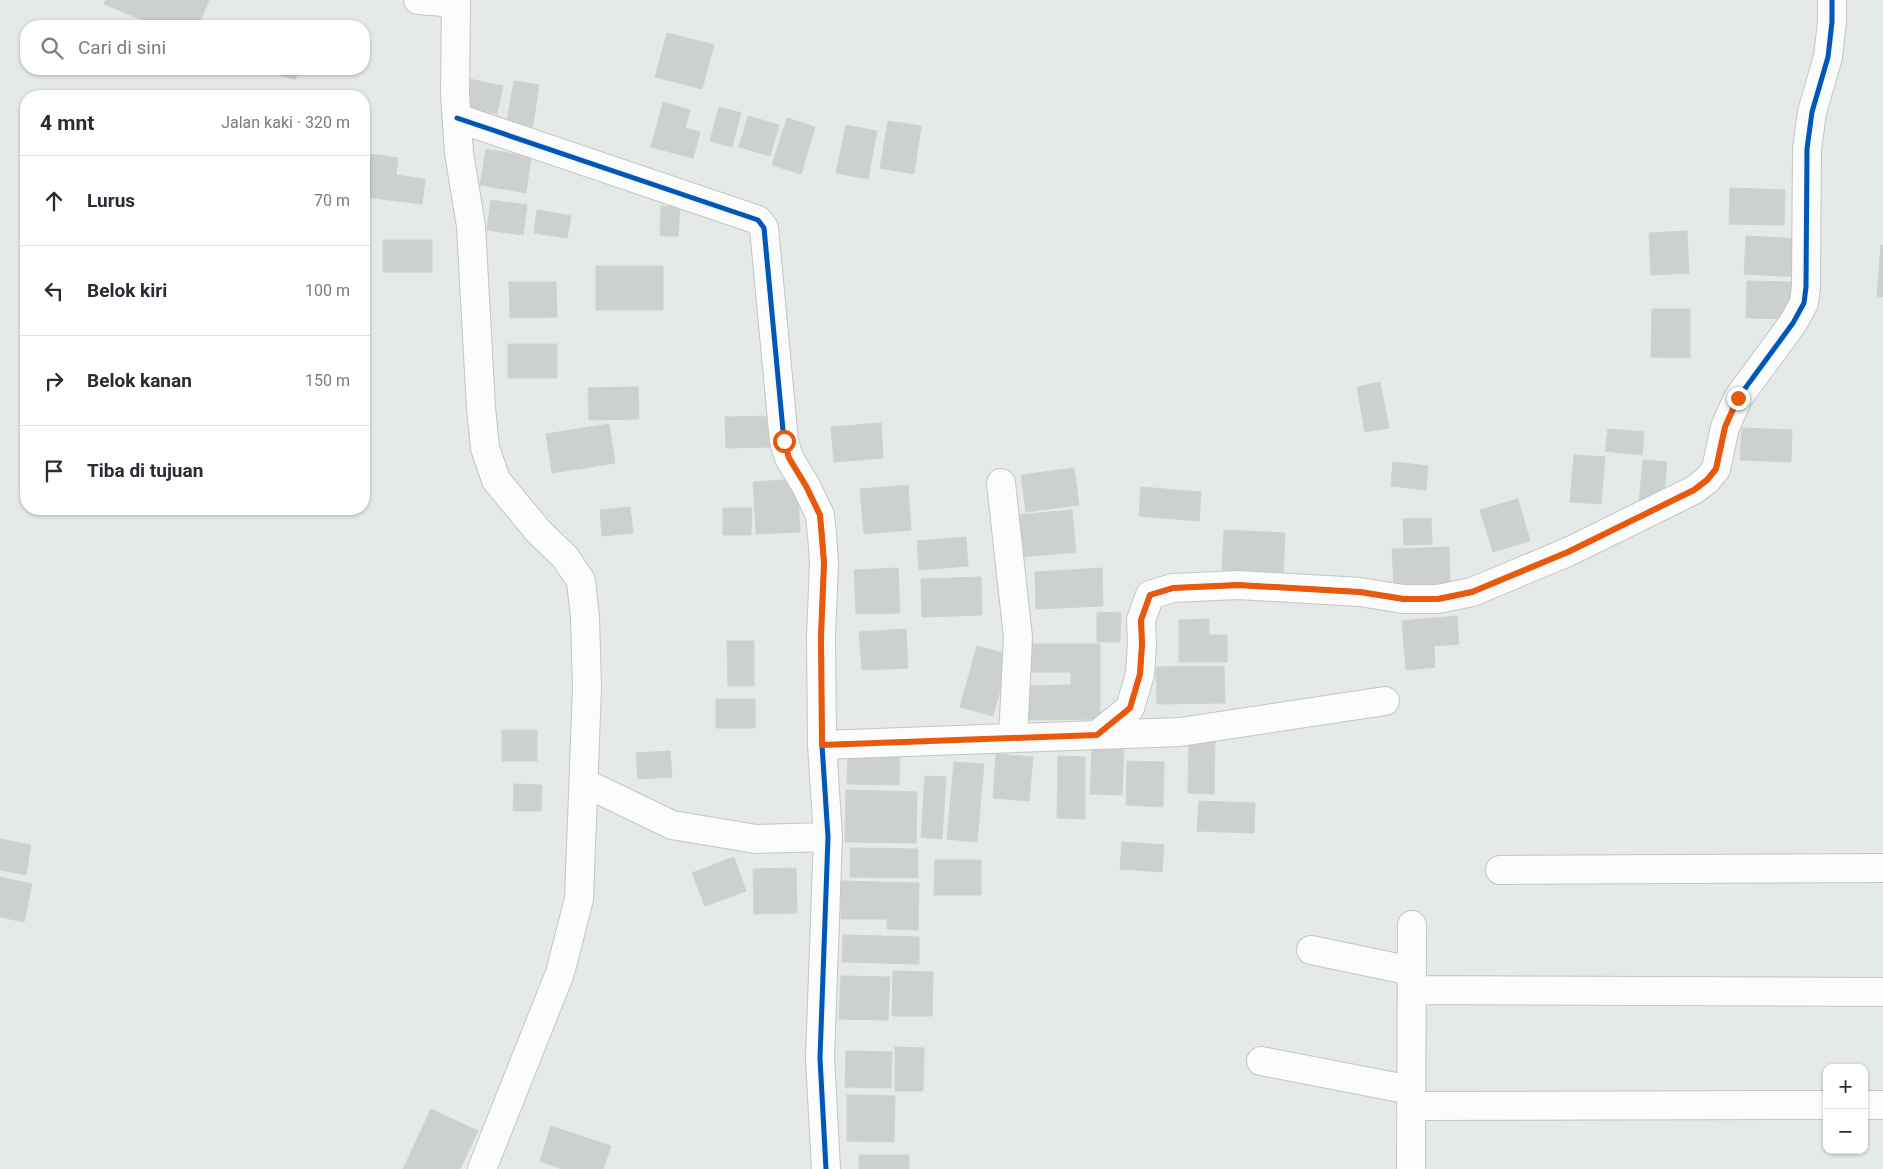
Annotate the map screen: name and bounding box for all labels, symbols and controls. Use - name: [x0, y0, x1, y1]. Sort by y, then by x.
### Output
- search box: [20, 20, 370, 75]
- icon: search: [38, 34, 66, 62]
- text: Cari di sini: [78, 36, 166, 59]
- text: 4 mnt: [40, 111, 94, 135]
- text: Jalan kaki · 320 m: [221, 113, 350, 132]
- icon: ahead: [40, 187, 68, 215]
- text: Lurus: [87, 189, 135, 212]
- text: 70 m: [314, 191, 350, 210]
- icon: left: [40, 277, 68, 305]
- text: Belok kiri: [87, 279, 167, 302]
- text: 100 m: [305, 281, 350, 300]
- icon: right: [40, 367, 68, 395]
- text: Belok kanan: [87, 369, 192, 392]
- text: 150 m: [305, 371, 350, 390]
- route end: [1727, 387, 1750, 410]
- route start: [773, 430, 796, 453]
- icon: arrive: [40, 457, 68, 485]
- text: Tiba di tujuan: [87, 459, 203, 482]
- map controls: [1823, 1064, 1868, 1154]
- button: +: [1823, 1064, 1868, 1109]
- button: −: [1823, 1109, 1868, 1154]

